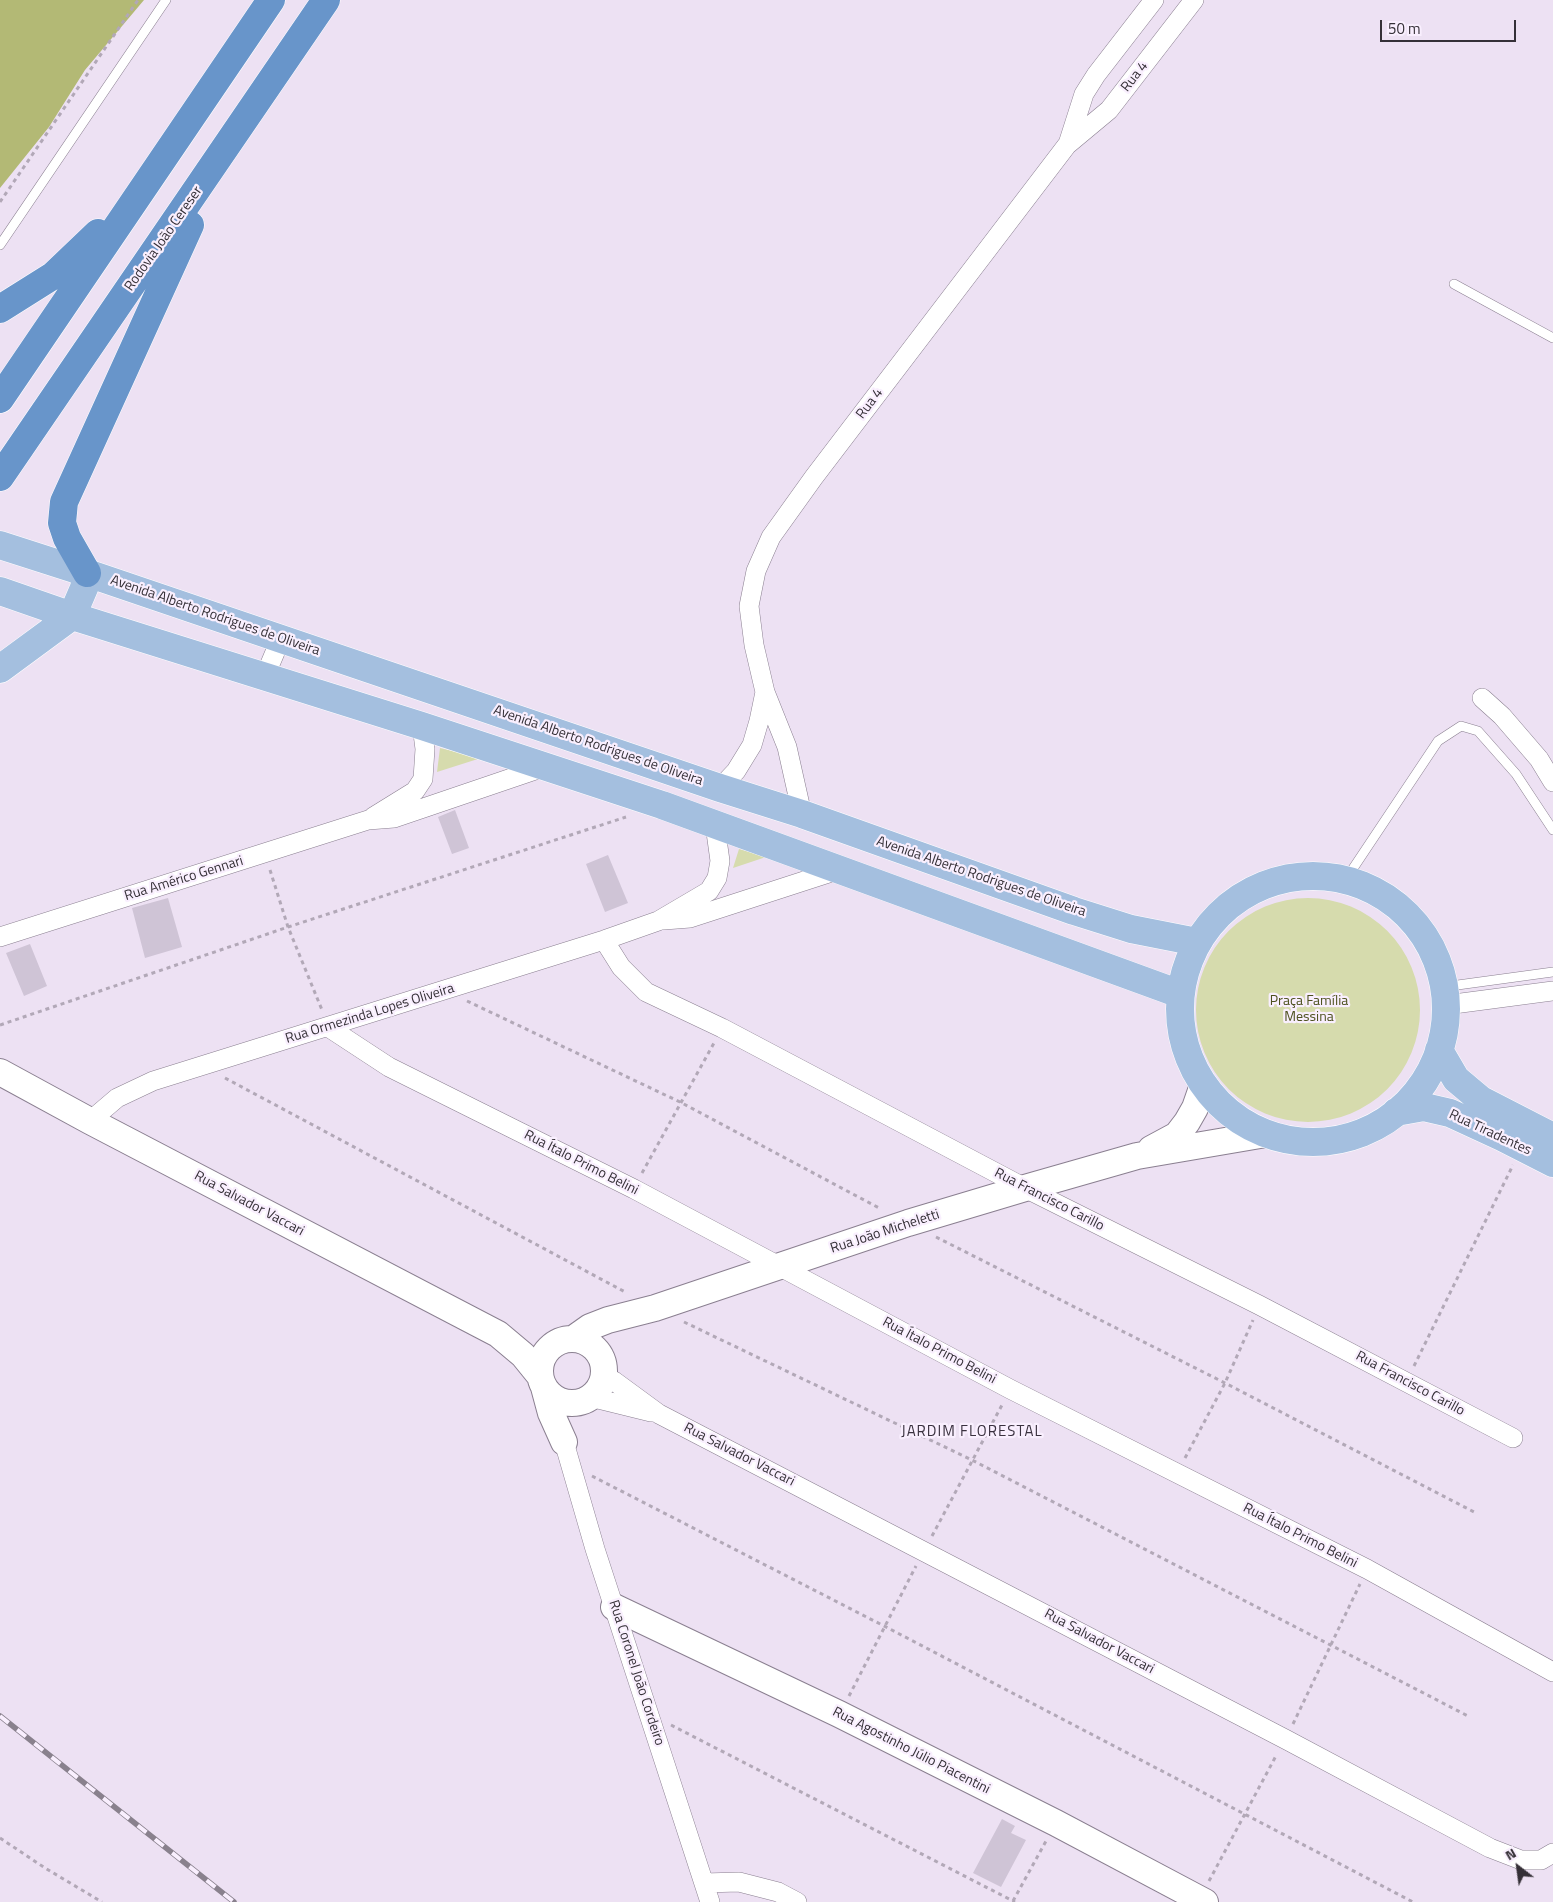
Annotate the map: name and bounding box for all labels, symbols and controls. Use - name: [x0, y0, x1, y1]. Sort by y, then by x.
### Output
- scale bar: [1383, 10, 1519, 42]
- text: 50 m: [1388, 17, 1421, 40]
- street label: Rua 4: [1118, 58, 1152, 96]
- street label: Rodovia João Cereser: [122, 183, 206, 295]
- street label: Rua 4: [853, 385, 887, 423]
- street label: Avenida Alberto Rodrigues de Oliveira: [108, 572, 322, 660]
- street label: Avenida Alberto Rodrigues de Oliveira: [491, 702, 705, 790]
- street label: Avenida Alberto Rodrigues de Oliveira: [874, 833, 1088, 921]
- street label: Rua Américo Gennari: [123, 853, 245, 905]
- street label: Rua Ormezinda Lopes Oliveira: [284, 980, 456, 1048]
- park label: Praça Família Messina: [1270, 994, 1348, 1026]
- street label: Rua Tiradentes: [1446, 1107, 1534, 1159]
- street label: Rua Ítalo Primo Belini: [521, 1127, 641, 1199]
- street label: Rua Francisco Carillo: [991, 1165, 1107, 1235]
- street label: Rua Salvador Vaccari: [191, 1168, 307, 1240]
- street label: Rua João Micheletti: [828, 1206, 942, 1258]
- street label: Rua Ítalo Primo Belini: [879, 1314, 999, 1388]
- street label: Rua Francisco Carillo: [1353, 1348, 1467, 1420]
- street label: Rua Salvador Vaccari: [681, 1420, 797, 1490]
- district label: JARDIM FLORESTAL: [899, 1423, 1045, 1441]
- street label: Rua Ítalo Primo Belini: [1240, 1500, 1360, 1572]
- street label: Rua Coronel João Cordeiro: [605, 1598, 667, 1748]
- street label: Rua Salvador Vaccari: [1041, 1606, 1157, 1678]
- street label: Rua Agostinho Júlio Piacentini: [829, 1704, 993, 1798]
- north arrow: [1493, 1842, 1543, 1892]
- text: N: [1501, 1842, 1520, 1865]

